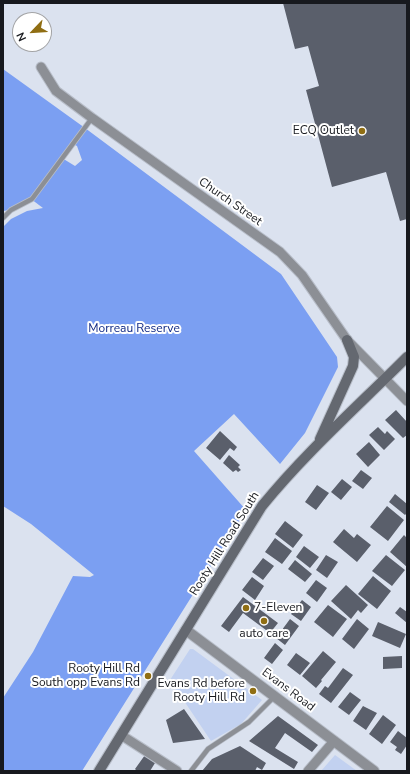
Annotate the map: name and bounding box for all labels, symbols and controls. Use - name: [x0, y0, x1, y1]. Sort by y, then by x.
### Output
- north arrow: [12, 12, 52, 52]
- text: N: [13, 30, 30, 44]
- place label: ECQ Outlet: [293, 124, 354, 138]
- marker: ECQ Outlet: [357, 126, 367, 136]
- street label: Church Street: [196, 175, 264, 229]
- park label: Morreau Reserve: [88, 322, 180, 336]
- street label: Rooty Hill Road South: [187, 489, 263, 599]
- place label: 7-Eleven: [254, 601, 302, 615]
- marker: 7-Eleven: [241, 603, 251, 613]
- marker: auto care: [259, 616, 269, 626]
- place label: auto care: [239, 627, 289, 641]
- place label: Rooty Hill Rd South opp Evans Rd: [32, 662, 140, 690]
- street label: Evans Road: [259, 665, 317, 715]
- marker: Rooty Hill Rd South opp Evans Rd: [143, 671, 153, 681]
- place label: Evans Rd before Rooty Hill Rd: [158, 677, 245, 705]
- marker: Evans Rd before Rooty Hill Rd: [248, 686, 258, 696]

